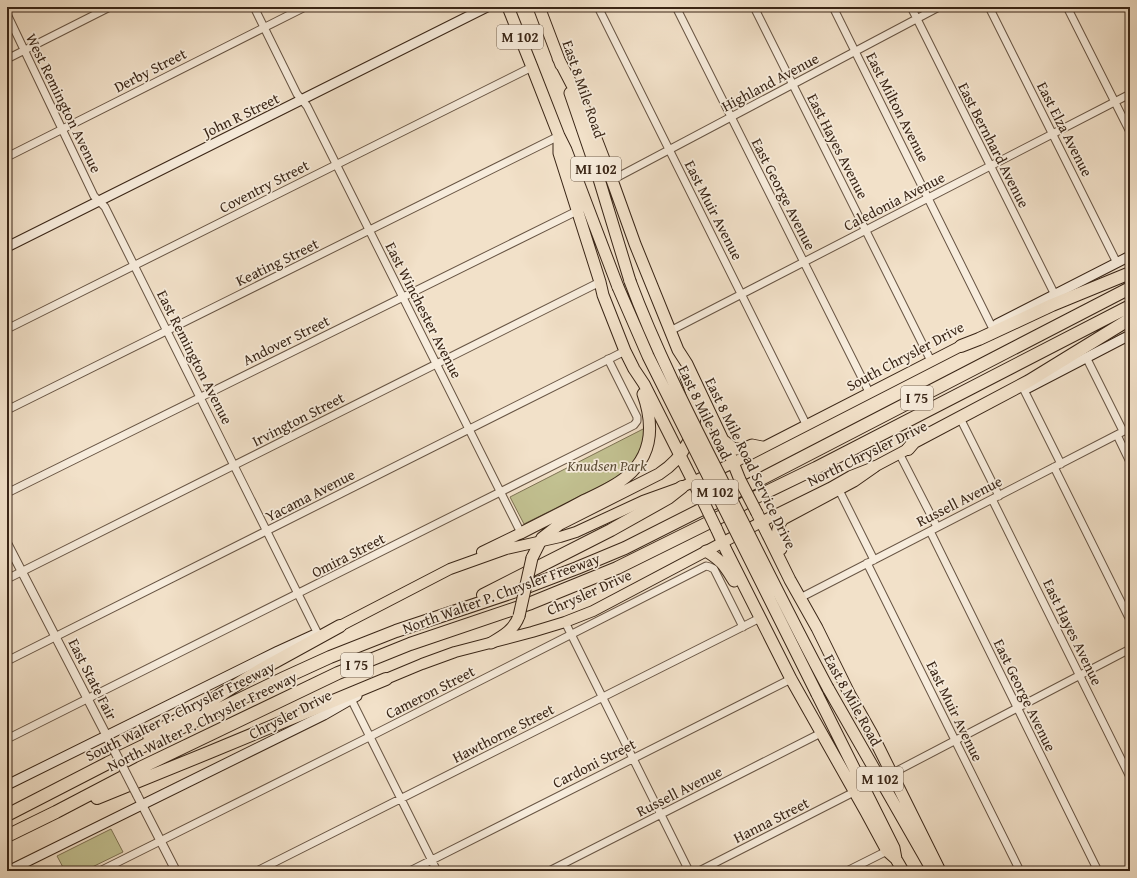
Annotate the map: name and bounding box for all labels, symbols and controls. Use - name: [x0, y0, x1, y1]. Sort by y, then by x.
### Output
- road number: M 102: [497, 25, 543, 49]
- street label: West Remington Avenue: [21, 30, 107, 176]
- street label: East 8 Mile Road: [557, 37, 611, 141]
- street label: Derby Street: [110, 42, 191, 97]
- street label: Highland Avenue: [718, 48, 822, 116]
- street label: East Milton Avenue: [861, 48, 935, 166]
- street label: East Elza Avenue: [1032, 78, 1098, 180]
- street label: East Bernhard Avenue: [953, 79, 1035, 211]
- street label: John R Street: [198, 87, 283, 143]
- street label: East Hayes Avenue: [802, 90, 874, 202]
- street label: East George Avenue: [747, 135, 821, 253]
- street label: Coventry Street: [215, 154, 313, 218]
- street label: East Muir Avenue: [680, 156, 748, 264]
- road number: MI 102: [571, 157, 621, 181]
- street label: Caledonia Avenue: [840, 166, 948, 236]
- street label: Keating Street: [232, 233, 323, 291]
- street label: East Winchester Avenue: [381, 238, 467, 382]
- street label: East Remington Avenue: [152, 286, 238, 428]
- street label: Andover Street: [239, 310, 334, 370]
- street label: South Chrysler Drive: [842, 316, 968, 396]
- street label: East 8 Mile Road: [673, 361, 737, 463]
- street label: East 8 Mile Road Service Drive: [700, 374, 802, 552]
- street label: Irvington Street: [248, 386, 348, 451]
- road number: I 75: [901, 386, 933, 410]
- street label: North Chrysler Drive: [803, 415, 931, 491]
- park label: Knudsen Park: [566, 455, 647, 476]
- street label: Yacama Avenue: [262, 463, 358, 527]
- street label: Russell Avenue: [913, 470, 1005, 532]
- road number: M 102: [692, 480, 738, 504]
- street label: Omira Street: [308, 527, 389, 583]
- street label: North Walter P. Chrysler Freeway: [399, 547, 603, 639]
- street label: Chrysler Drive: [543, 564, 635, 620]
- street label: East Hayes Avenue: [1038, 575, 1108, 689]
- street label: East State Fair: [63, 635, 123, 723]
- street label: East George Avenue: [989, 635, 1061, 755]
- street label: East 8 Mile Road: [819, 650, 887, 750]
- road number: I 75: [341, 653, 373, 677]
- street label: South Walter P. Chrysler Freeway: [82, 656, 279, 766]
- street label: East Muir Avenue: [922, 657, 988, 765]
- street label: Cameron Street: [382, 660, 479, 724]
- street label: North Walter P. Chrysler Freeway: [104, 666, 301, 776]
- street label: Chrysler Drive: [245, 684, 335, 744]
- street label: Hawthorne Street: [448, 698, 558, 768]
- street label: Cardoni Street: [549, 733, 640, 793]
- street label: Russell Avenue: [633, 760, 725, 822]
- road number: M 102: [857, 767, 903, 791]
- street label: Hanna Street: [730, 792, 813, 848]

